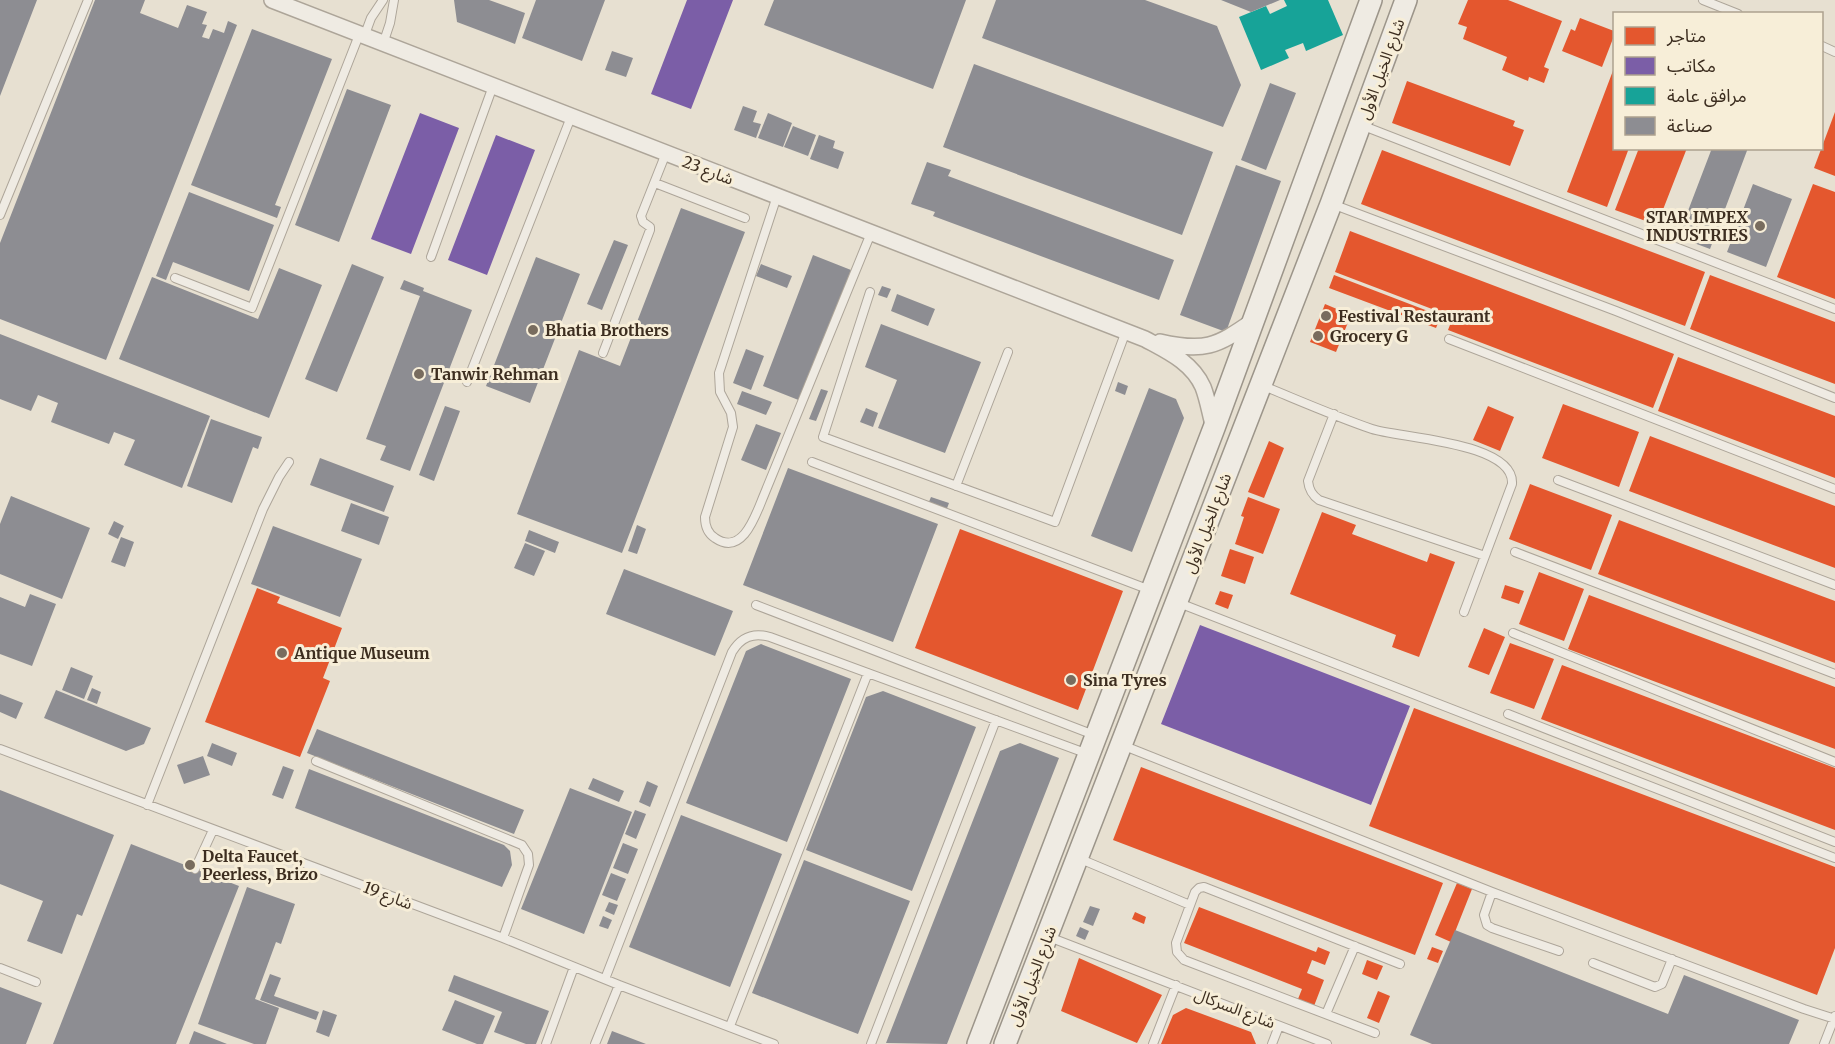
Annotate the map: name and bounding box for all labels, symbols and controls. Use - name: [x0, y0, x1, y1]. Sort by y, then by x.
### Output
- legend: [1613, 12, 1823, 150]
- street label: شارع الخيل الأول: [1353, 16, 1411, 123]
- text: متاجر: [1666, 24, 1706, 47]
- text: مكاتب: [1667, 54, 1716, 77]
- text: مرافق عامة: [1667, 84, 1747, 107]
- text: صناعة: [1667, 114, 1712, 137]
- street label: شارع 23: [679, 151, 736, 192]
- place label: STAR IMPEX INDUSTRIES: [1646, 207, 1748, 245]
- marker: STAR IMPEX INDUSTRIES: [1753, 219, 1767, 233]
- place label: Festival Restaurant: [1338, 306, 1491, 326]
- marker: Festival Restaurant: [1319, 309, 1333, 323]
- place label: Bhatia Brothers: [545, 320, 669, 340]
- marker: Bhatia Brothers: [526, 323, 540, 337]
- place label: Grocery G: [1330, 326, 1408, 346]
- marker: Grocery G: [1311, 329, 1325, 343]
- place label: Tanwir Rehman: [431, 364, 559, 384]
- marker: Tanwir Rehman: [412, 367, 426, 381]
- street label: شارع الخيل الأول: [1179, 470, 1238, 577]
- place label: Antique Museum: [293, 643, 430, 663]
- marker: Antique Museum: [275, 646, 289, 660]
- place label: Sina Tyres: [1083, 670, 1167, 690]
- marker: Sina Tyres: [1064, 673, 1078, 687]
- place label: Delta Faucet, Peerless, Brizo: [202, 846, 318, 885]
- marker: Delta Faucet, Peerless, Brizo: [183, 858, 197, 872]
- street label: شارع 19: [359, 877, 415, 916]
- street label: شارع الخيل الأول: [1004, 923, 1063, 1030]
- street label: شارع السركال: [1191, 984, 1278, 1035]

